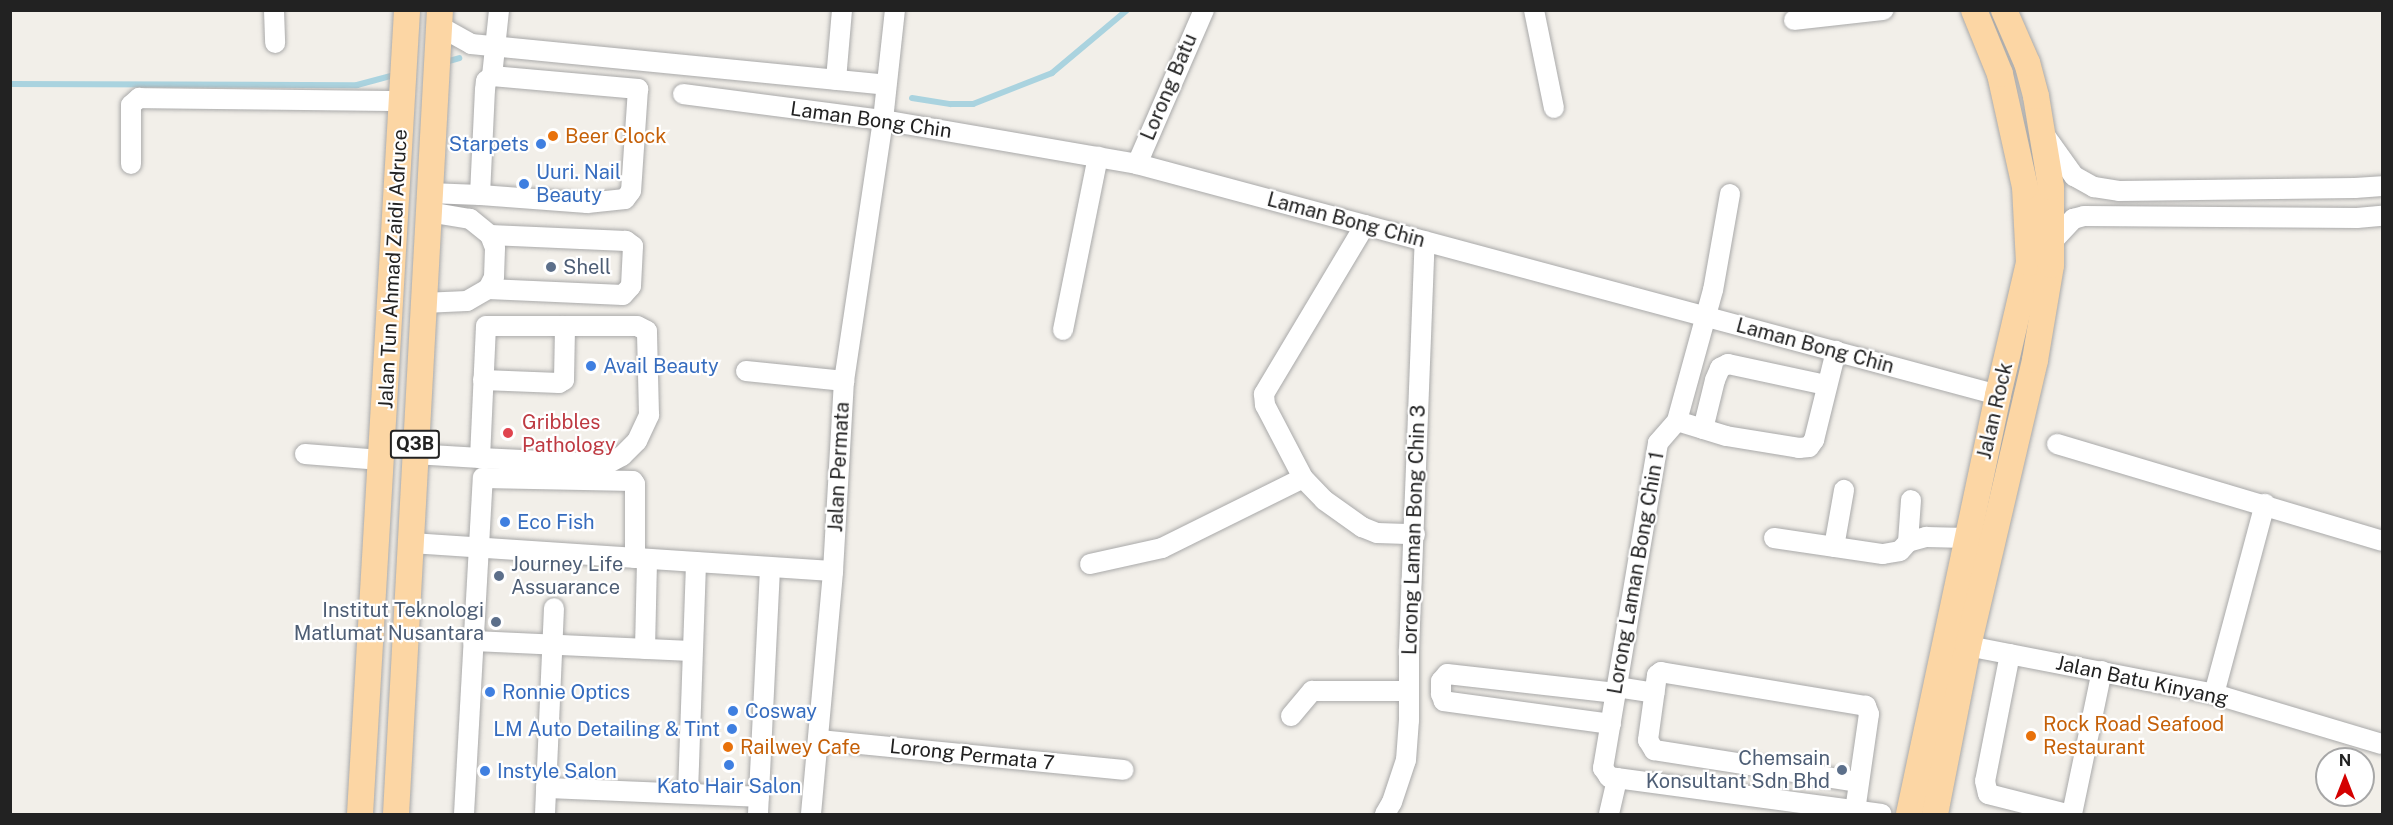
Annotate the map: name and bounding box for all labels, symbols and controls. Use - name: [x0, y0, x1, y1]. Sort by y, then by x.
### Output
- street label: Lorong Batu: [1136, 30, 1202, 144]
- street label: Laman Bong Chin: [789, 97, 953, 143]
- place label: Beer Clock: [565, 124, 666, 148]
- street label: Jalan Tun Ahmad Zaidi Adruce: [374, 128, 412, 410]
- marker: Beer Clock: [546, 129, 560, 143]
- place label: Starpets: [449, 132, 529, 156]
- marker: Starpets: [534, 137, 548, 151]
- place label: Uuri. Nail Beauty: [536, 160, 621, 207]
- marker: Uuri. Nail Beauty: [517, 177, 531, 191]
- street label: Laman Bong Chin: [1264, 187, 1428, 253]
- place label: Shell: [563, 255, 611, 279]
- marker: Shell: [544, 260, 558, 274]
- street label: Laman Bong Chin: [1733, 313, 1897, 379]
- place label: Avail Beauty: [603, 354, 719, 378]
- marker: Avail Beauty: [584, 359, 598, 373]
- street label: Jalan Rock: [1972, 360, 2018, 462]
- street label: Jalan Permata: [824, 401, 854, 533]
- street label: Lorong Laman Bong Chin 3: [1398, 405, 1430, 655]
- place label: Gribbles Pathology: [522, 410, 616, 457]
- marker: Gribbles Pathology: [499, 424, 517, 442]
- road number: Q3B: [390, 429, 440, 459]
- street label: Lorong Laman Bong Chin 1: [1603, 450, 1669, 696]
- place label: Eco Fish: [517, 510, 595, 534]
- marker: Eco Fish: [498, 515, 512, 529]
- place label: Journey Life Assuarance: [511, 552, 624, 599]
- marker: Journey Life Assuarance: [492, 569, 506, 583]
- place label: Institut Teknologi Matlumat Nusantara: [294, 598, 484, 645]
- marker: Institut Teknologi Matlumat Nusantara: [489, 615, 503, 629]
- street label: Jalan Batu Kinyang: [2053, 651, 2231, 711]
- place label: Ronnie Optics: [502, 680, 630, 704]
- marker: Ronnie Optics: [483, 685, 497, 699]
- place label: Cosway: [745, 699, 817, 723]
- marker: Cosway: [726, 704, 740, 718]
- place label: Rock Road Seafood Restaurant: [2043, 712, 2224, 759]
- place label: LM Auto Detailing & Tint: [493, 717, 720, 741]
- marker: LM Auto Detailing & Tint: [725, 722, 739, 736]
- marker: Rock Road Seafood Restaurant: [2024, 729, 2038, 743]
- street label: Lorong Permata 7: [888, 734, 1056, 776]
- place label: Railwey Cafe: [740, 735, 861, 759]
- marker: Railwey Cafe: [721, 740, 735, 754]
- place label: Chemsain Konsultant Sdn Bhd: [1646, 746, 1830, 793]
- north arrow: [2315, 747, 2375, 807]
- text: N: [2339, 751, 2351, 770]
- marker: Kato Hair Salon: [722, 758, 736, 772]
- place label: Instyle Salon: [497, 759, 617, 783]
- marker: Chemsain Konsultant Sdn Bhd: [1835, 763, 1849, 777]
- marker: Instyle Salon: [478, 764, 492, 778]
- place label: Kato Hair Salon: [657, 774, 801, 798]

